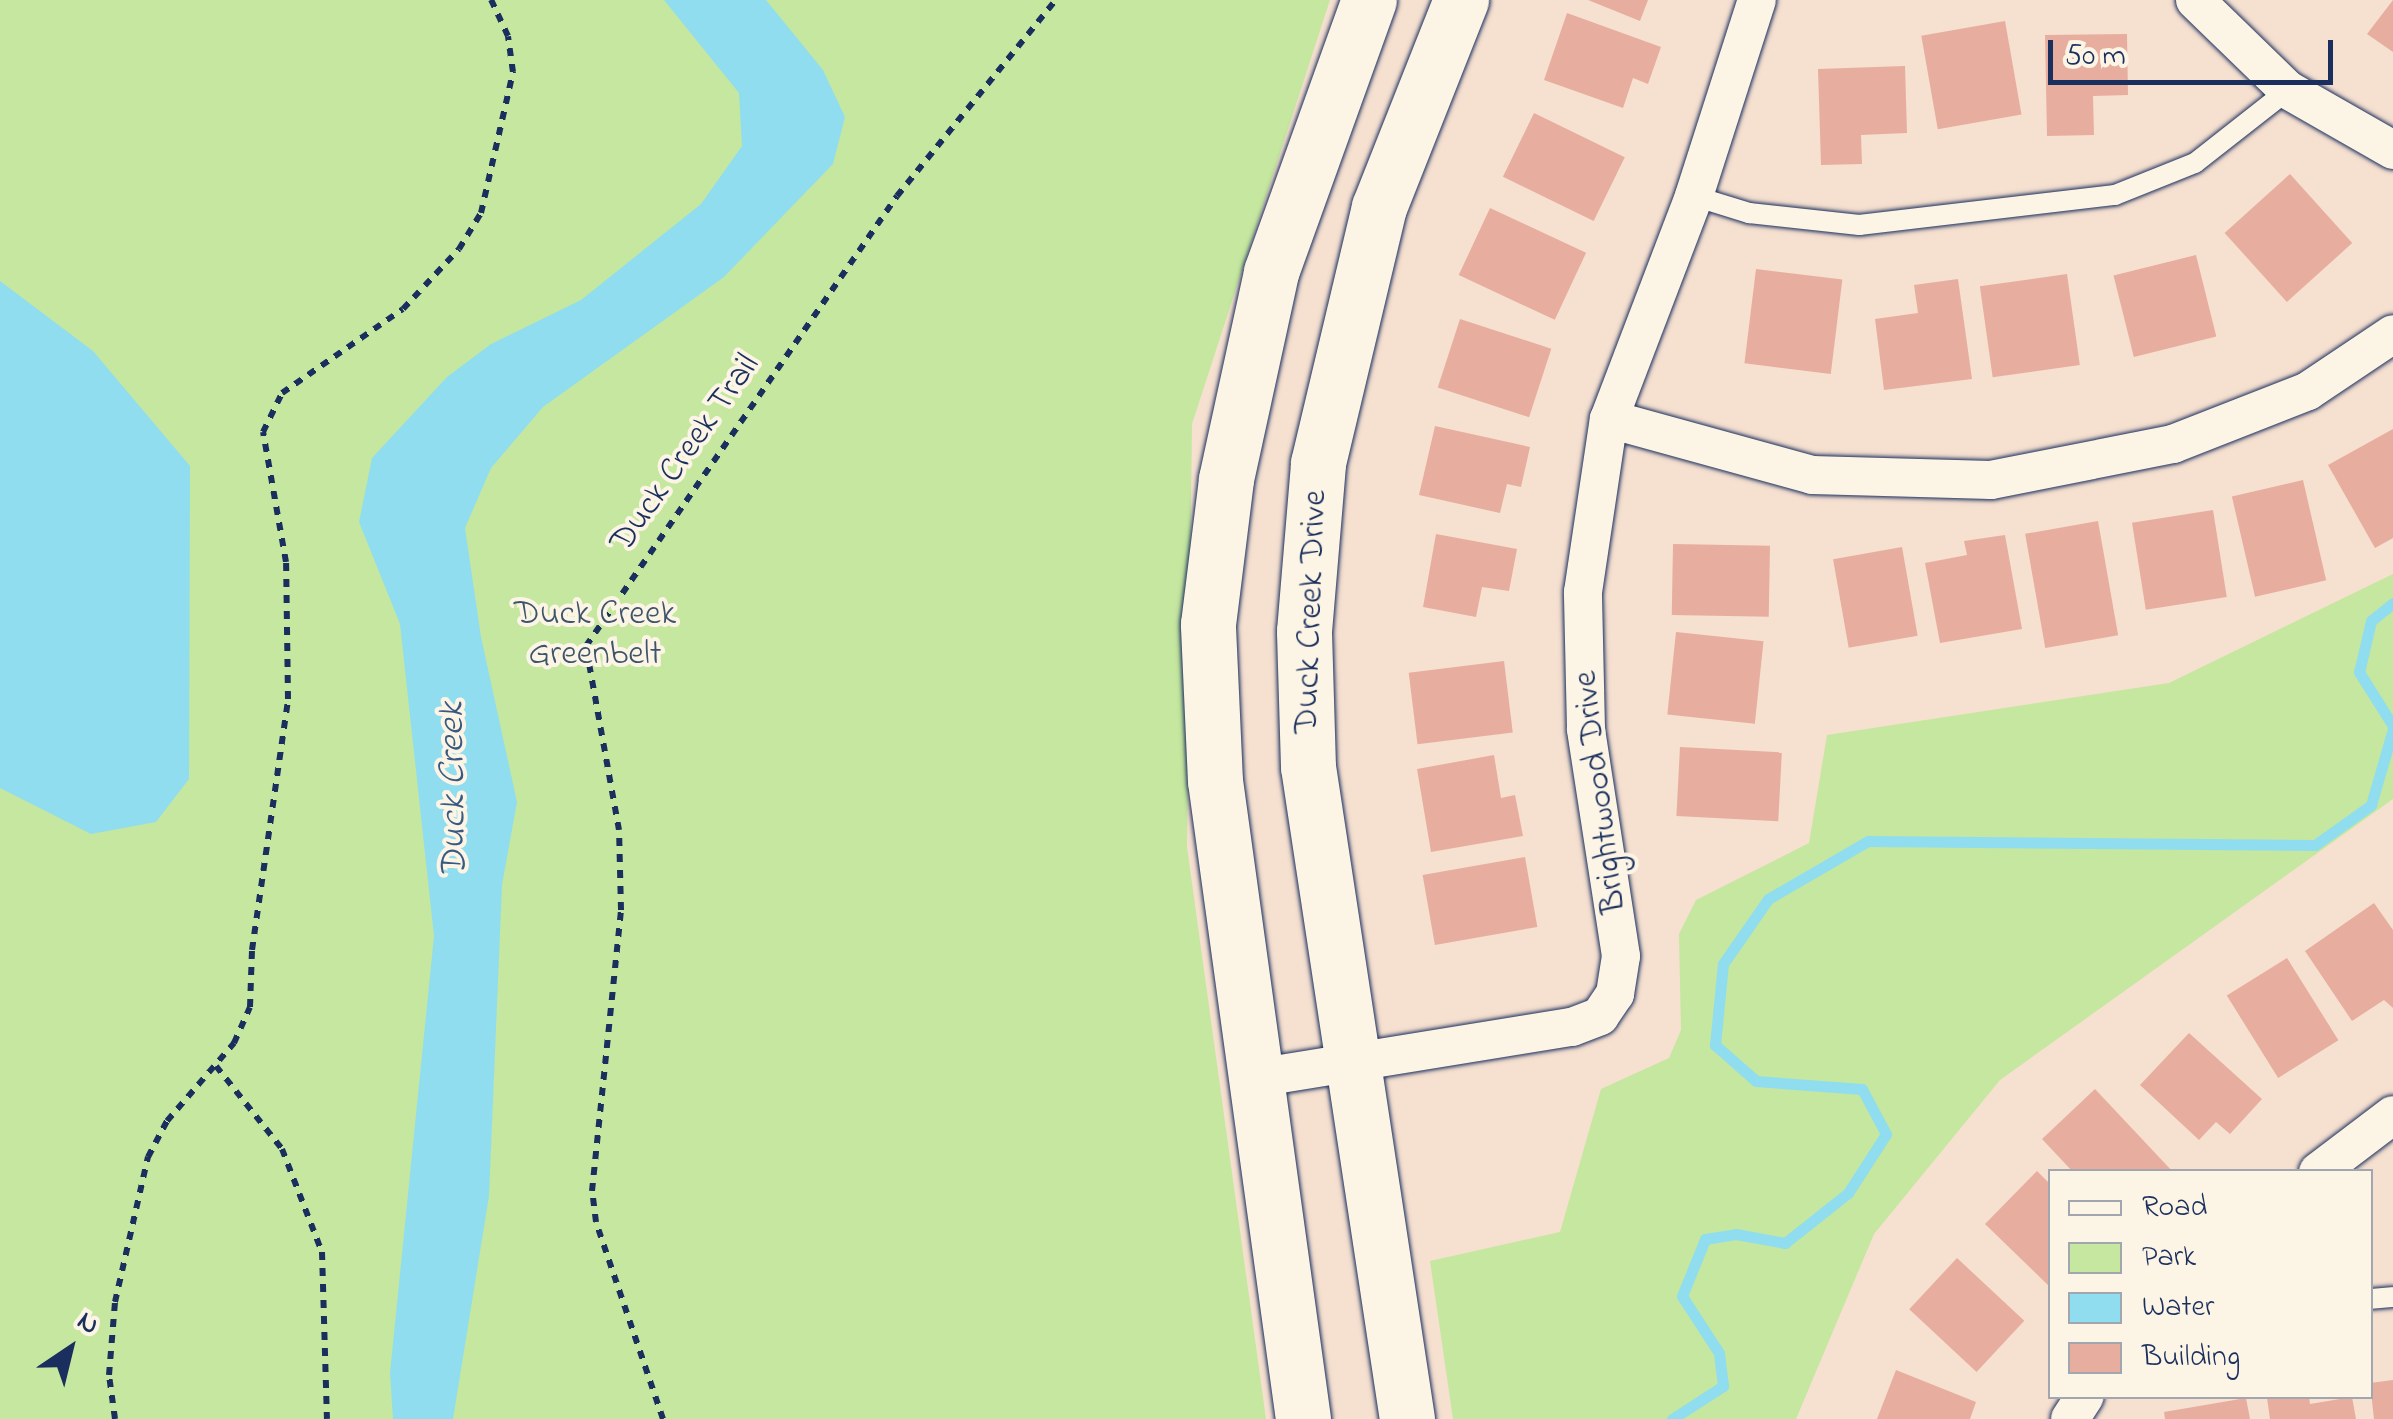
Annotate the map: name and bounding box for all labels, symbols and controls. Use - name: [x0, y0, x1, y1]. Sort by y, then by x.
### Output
- scale bar: [2053, 20, 2338, 82]
- text: 50 m: [2065, 35, 2126, 79]
- street label: Duck Creek Trail: [602, 347, 770, 561]
- street label: Duck Creek Drive: [1287, 489, 1337, 735]
- park label: Duck Creek Greenbelt: [514, 594, 676, 676]
- street label: Brightwood Drive: [1565, 668, 1637, 916]
- water label: Duck Creek: [431, 702, 479, 878]
- legend: [2048, 1169, 2373, 1399]
- text: Road: [2142, 1186, 2207, 1230]
- text: Park: [2142, 1236, 2196, 1280]
- text: Water: [2142, 1286, 2214, 1330]
- north arrow: [20, 1299, 120, 1399]
- text: N: [68, 1302, 107, 1346]
- text: Building: [2142, 1336, 2240, 1380]

